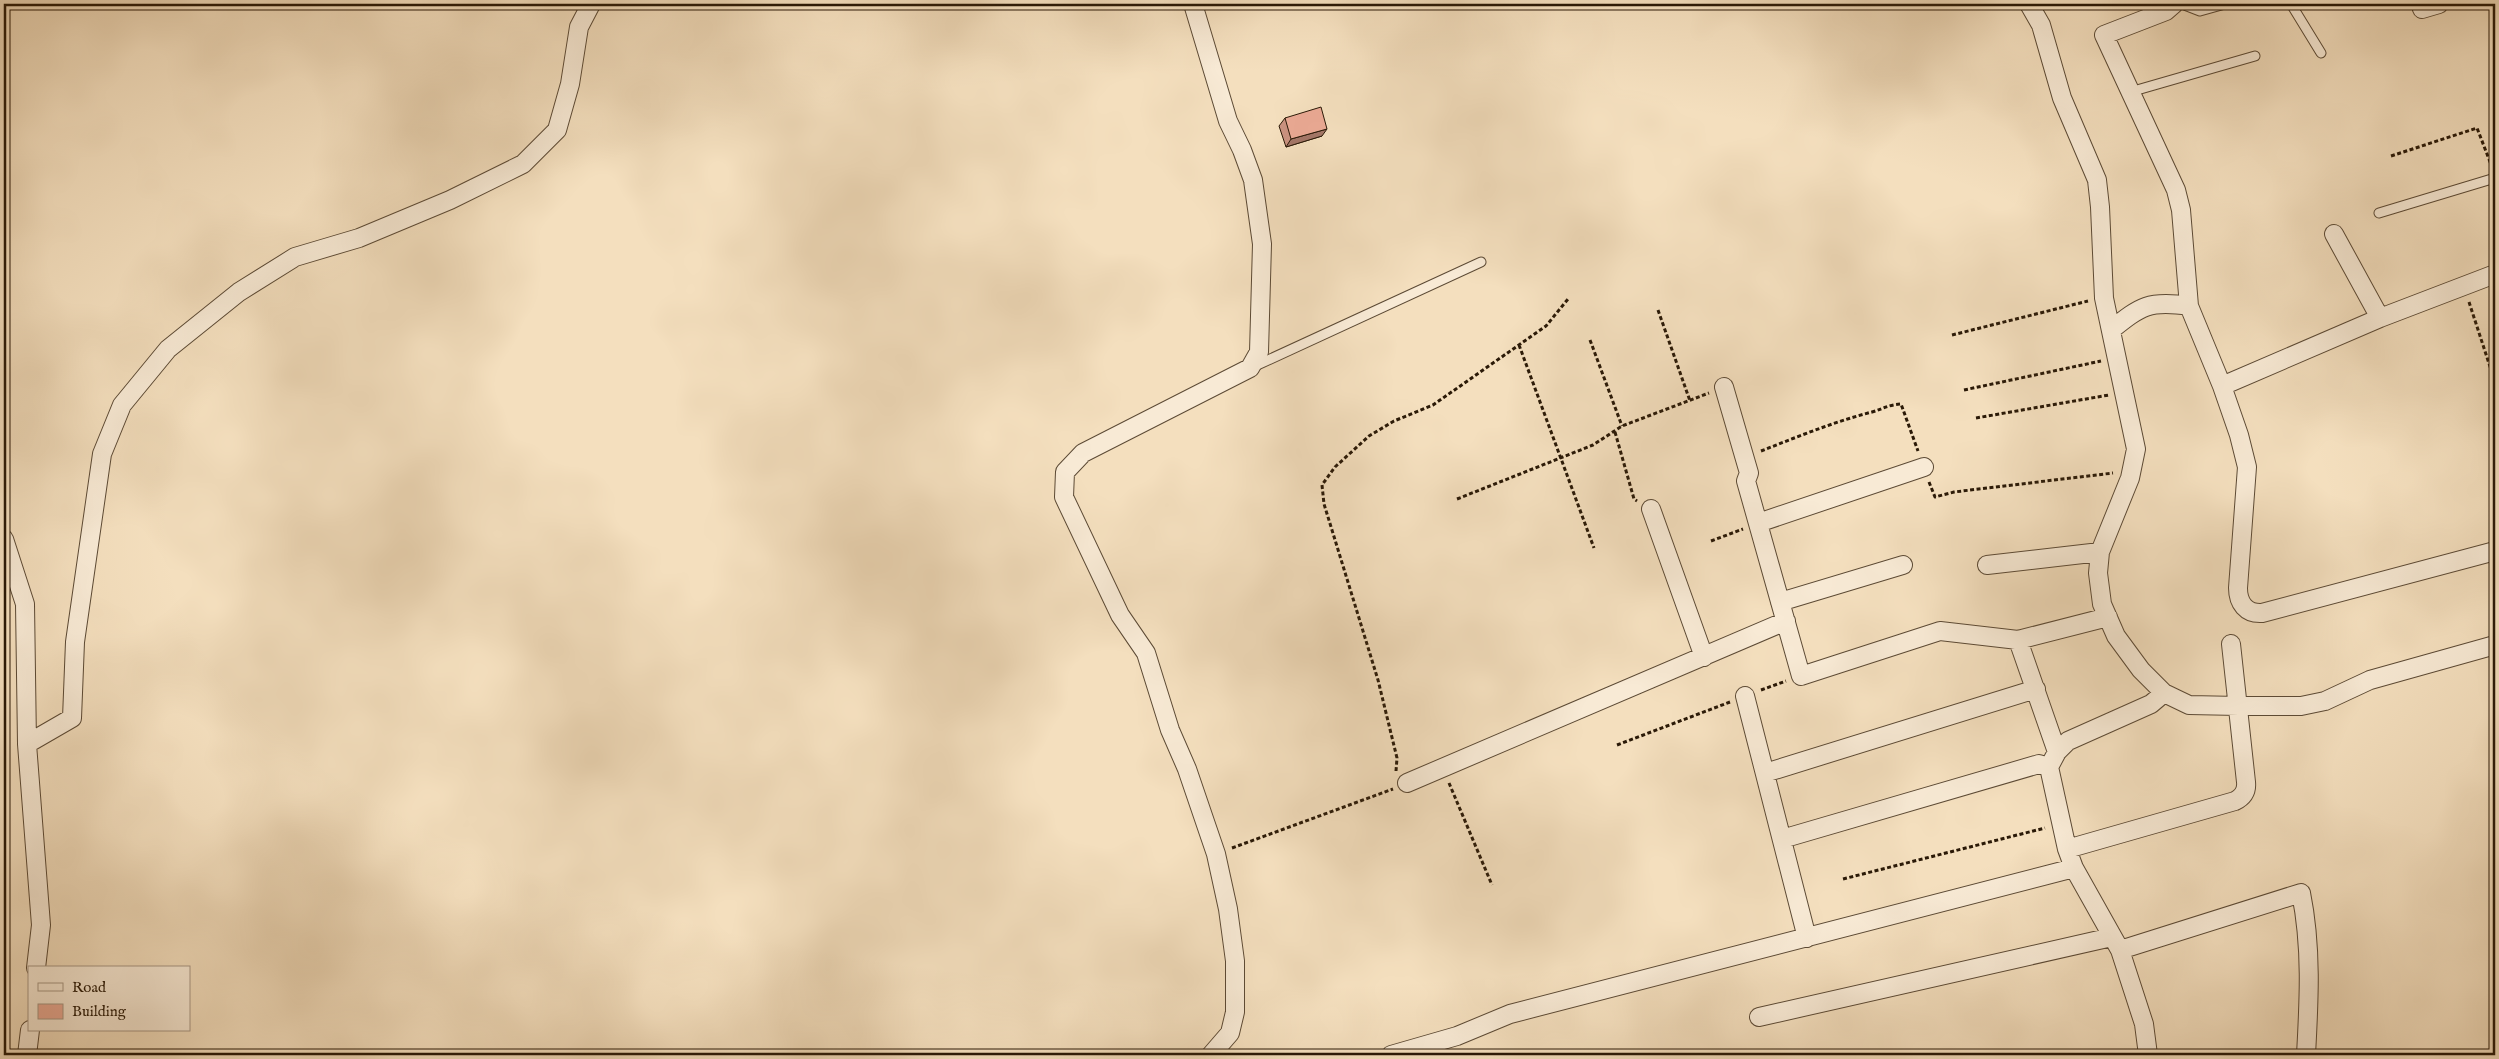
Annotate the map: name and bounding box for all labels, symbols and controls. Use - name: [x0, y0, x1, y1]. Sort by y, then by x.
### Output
- legend: [28, 966, 190, 1032]
- text: Road: [72, 978, 107, 997]
- text: Building: [72, 1002, 127, 1021]

